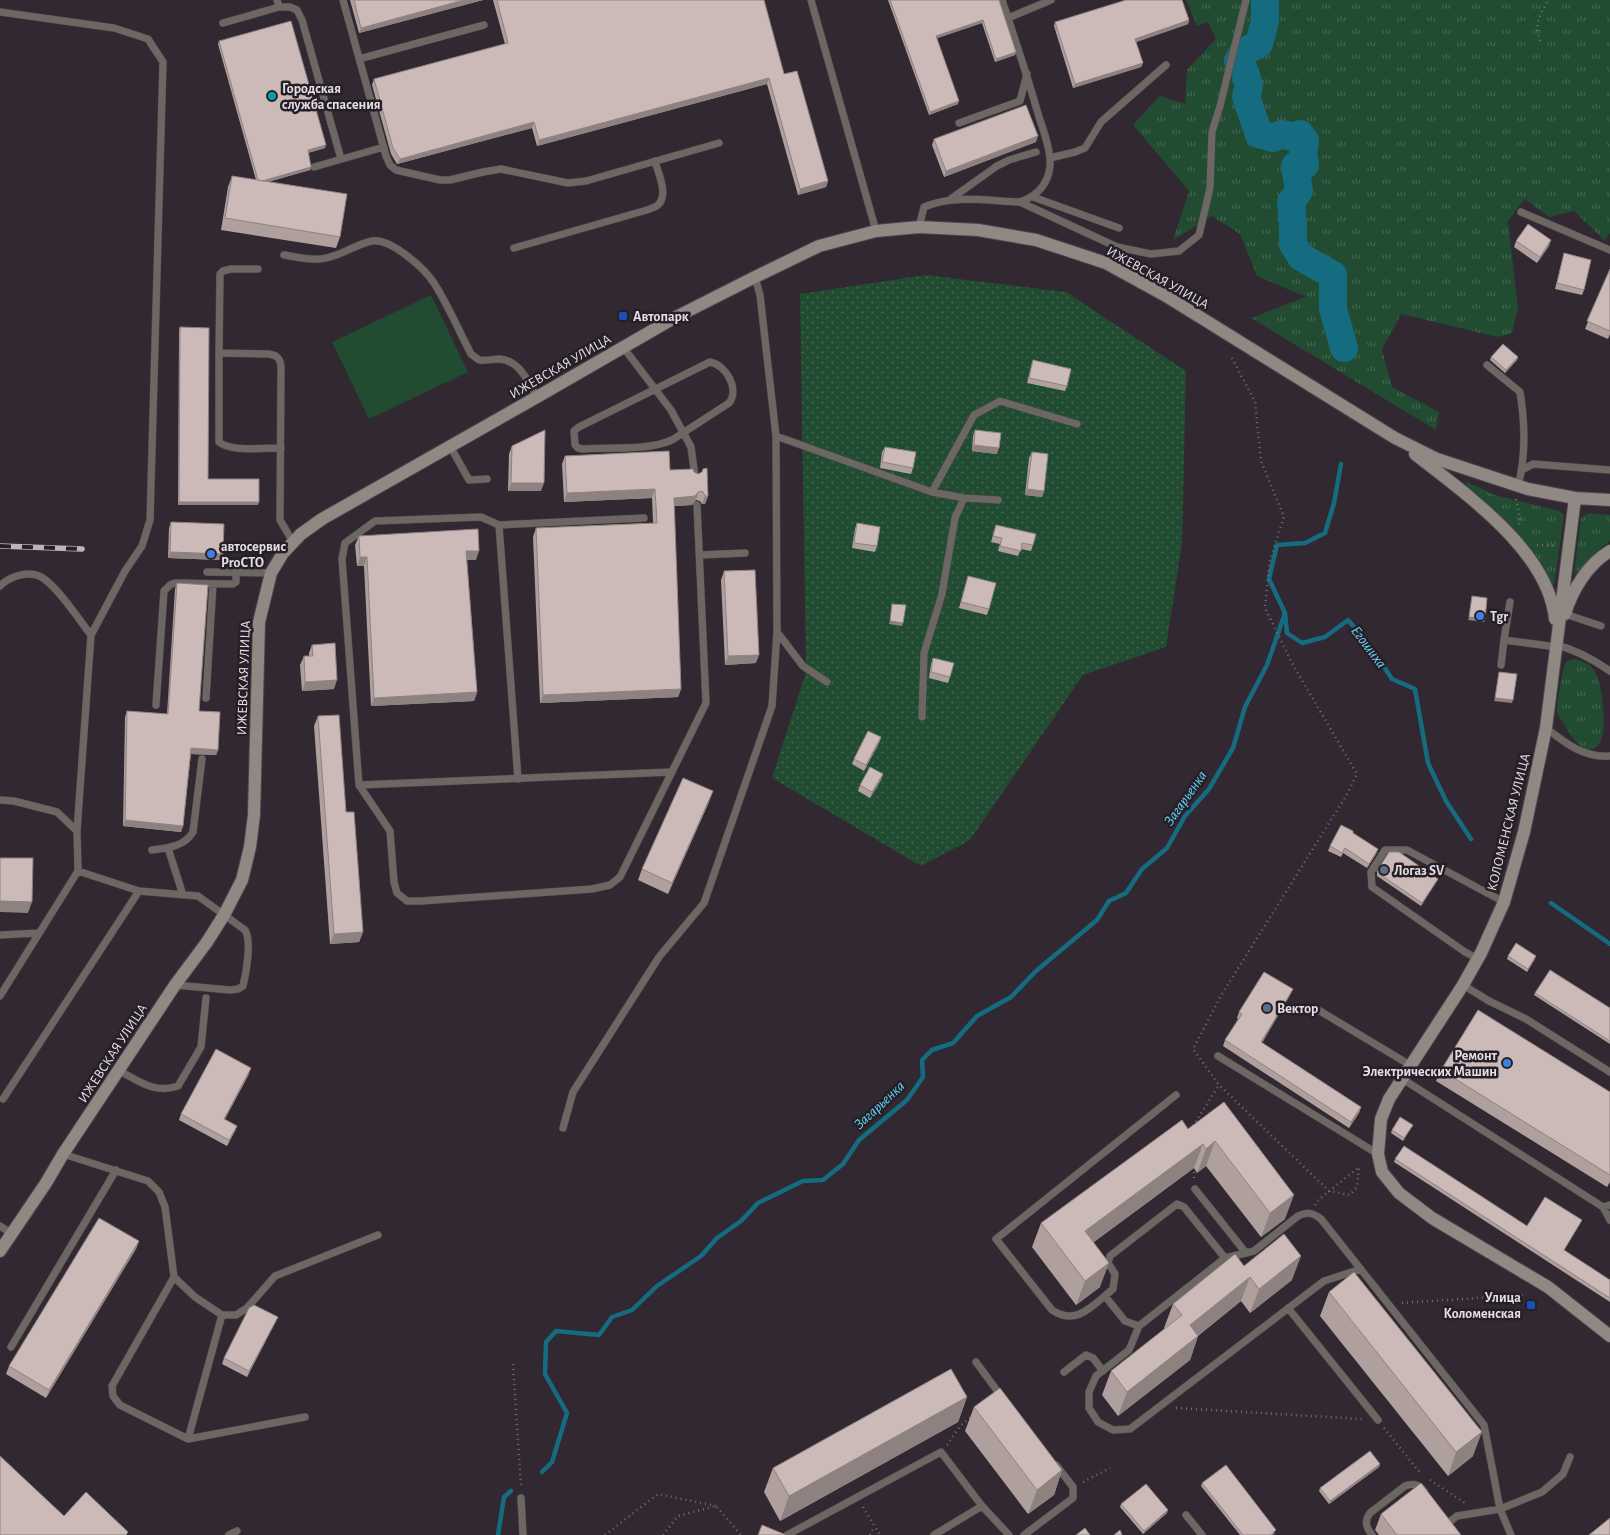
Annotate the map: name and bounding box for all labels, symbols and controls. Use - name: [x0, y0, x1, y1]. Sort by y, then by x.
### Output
- place label: Городская служба спасения: [282, 82, 381, 112]
- marker: Городская служба спасения: [266, 90, 278, 102]
- street label: ИЖЕВСКАЯ УЛИЦА: [1104, 244, 1211, 312]
- marker: Автопарк: [617, 310, 629, 322]
- place label: Автопарк: [633, 310, 689, 324]
- street label: ИЖЕВСКАЯ УЛИЦА: [507, 332, 614, 402]
- place label: автосервис ProСТО: [221, 540, 286, 570]
- marker: автосервис ProСТО: [205, 548, 217, 560]
- marker: Tgr: [1474, 610, 1486, 622]
- place label: Tgr: [1490, 610, 1508, 624]
- street label: ИЖЕВСКАЯ УЛИЦА: [235, 620, 253, 736]
- water label: Егошиха: [1348, 624, 1389, 671]
- street label: КОЛОМЕНСКАЯ УЛИЦА: [1485, 752, 1533, 892]
- water label: Загарьенка: [1161, 768, 1210, 828]
- marker: Логаз SV: [1378, 864, 1390, 876]
- place label: Логаз SV: [1394, 864, 1445, 878]
- street label: ИЖЕВСКАЯ УЛИЦА: [76, 1002, 150, 1105]
- marker: Вектор: [1261, 1002, 1273, 1014]
- place label: Вектор: [1277, 1002, 1318, 1016]
- place label: Ремонт Электрических Машин: [1362, 1049, 1498, 1079]
- marker: Ремонт Электрических Машин: [1501, 1057, 1513, 1069]
- water label: Загарьенка: [851, 1078, 907, 1132]
- place label: Улица Коломенская: [1443, 1291, 1521, 1321]
- marker: Улица Коломенская: [1525, 1299, 1537, 1311]

